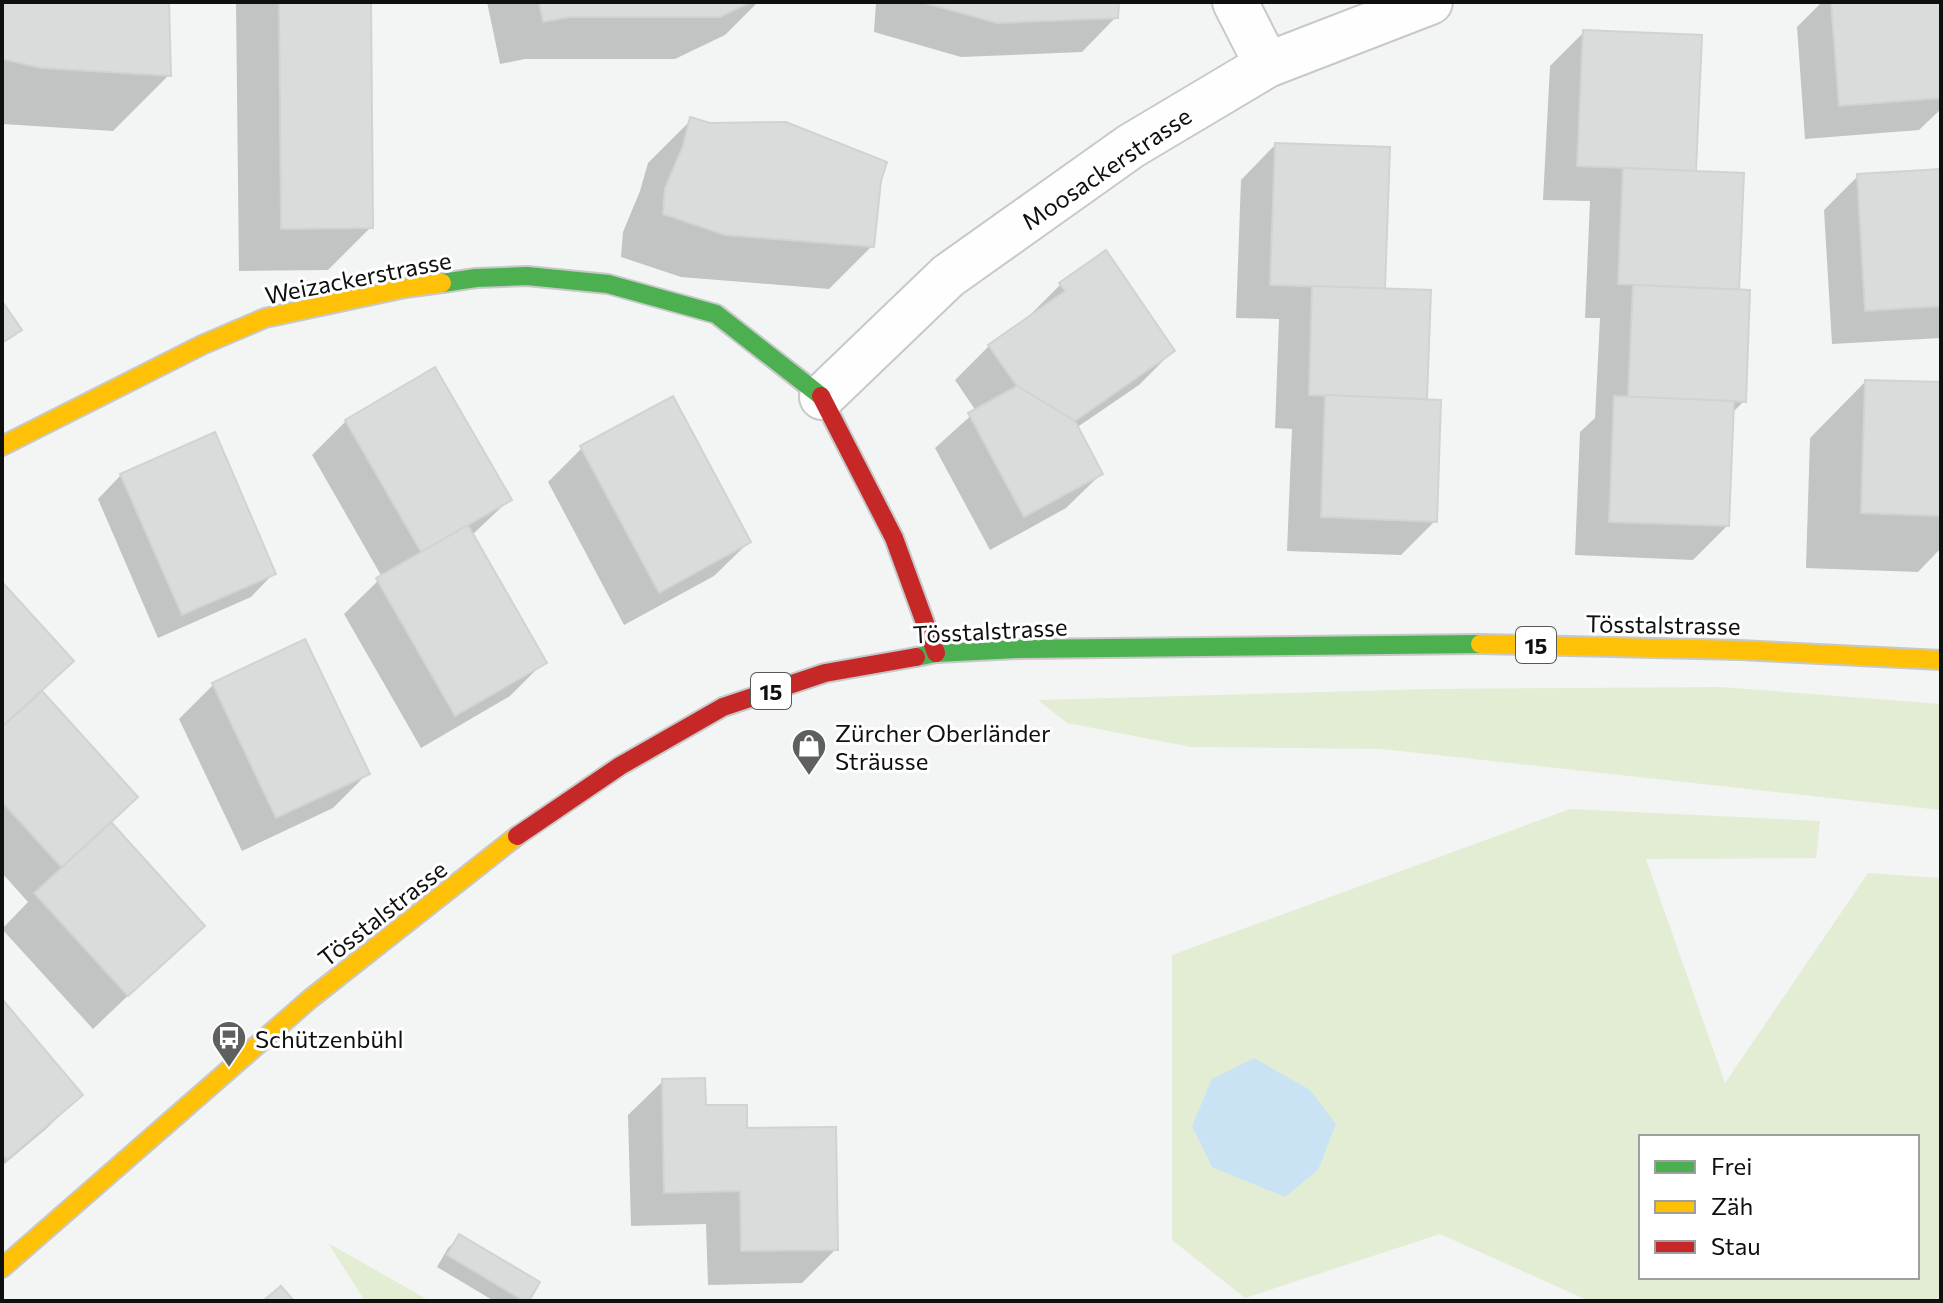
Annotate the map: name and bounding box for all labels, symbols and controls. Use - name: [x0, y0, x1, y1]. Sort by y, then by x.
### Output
- street label: Moosackerstrasse: [1016, 101, 1196, 235]
- street label: Weizackerstrasse: [262, 245, 454, 309]
- street label: Tösstalstrasse: [1585, 608, 1741, 640]
- street label: Tösstalstrasse: [912, 611, 1068, 649]
- road number: 15: [1516, 627, 1556, 663]
- road number: 15: [751, 673, 791, 709]
- place label: Zürcher Oberländer Sträusse: [835, 718, 1051, 775]
- shop icon: Zürcher Oberländer Sträusse: [790, 727, 828, 777]
- street label: Tösstalstrasse: [312, 854, 452, 972]
- bus stop icon: Schützenbühl: [210, 1019, 248, 1069]
- place label: Schützenbühl: [255, 1024, 404, 1053]
- legend: [1639, 1135, 1919, 1279]
- text: Frei: [1711, 1151, 1752, 1180]
- text: Zäh: [1711, 1191, 1753, 1220]
- text: Stau: [1711, 1231, 1761, 1260]

